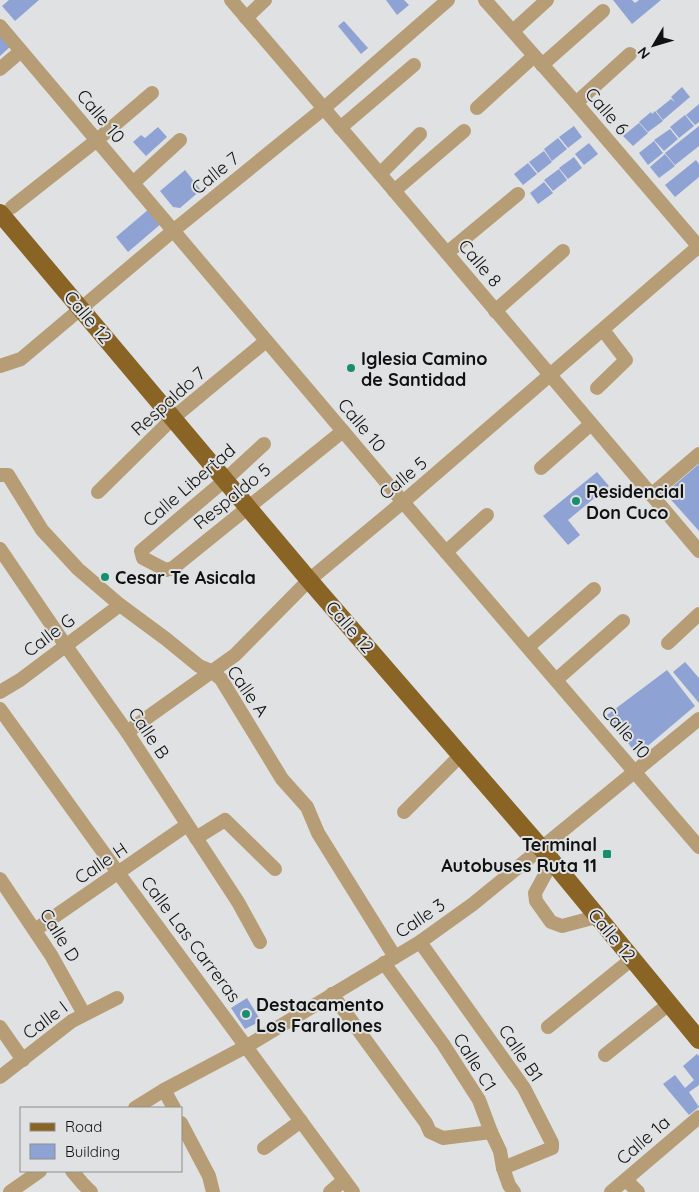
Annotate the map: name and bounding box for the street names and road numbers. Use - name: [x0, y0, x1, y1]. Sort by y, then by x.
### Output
- street label: Calle 6: [580, 83, 634, 140]
- street label: Calle 10: [72, 84, 130, 148]
- street label: Calle 7: [186, 147, 244, 199]
- street label: Calle 8: [453, 234, 507, 292]
- street label: Calle 12: [59, 286, 117, 348]
- street label: Respaldo 7: [126, 362, 210, 440]
- street label: Calle 10: [333, 393, 391, 457]
- street label: Calle Libertad: [138, 439, 240, 531]
- street label: Calle 5: [374, 451, 432, 505]
- street label: Respaldo 5: [189, 458, 275, 534]
- street label: Calle 12: [321, 596, 379, 658]
- street label: Calle G: [19, 608, 79, 662]
- street label: Calle A: [222, 661, 274, 721]
- street label: Calle 10: [597, 701, 655, 763]
- street label: Calle B: [123, 703, 175, 763]
- street label: Calle H: [70, 837, 132, 889]
- street label: Calle Las Carreras: [136, 871, 246, 1007]
- street label: Calle 3: [391, 893, 449, 943]
- street label: Calle D: [35, 904, 85, 966]
- street label: Calle 12: [583, 904, 641, 966]
- street label: Calle I: [18, 996, 72, 1044]
- street label: Calle B1: [494, 1020, 548, 1086]
- street label: Calle C1: [448, 1029, 502, 1095]
- street label: Calle 1a: [612, 1111, 674, 1169]

